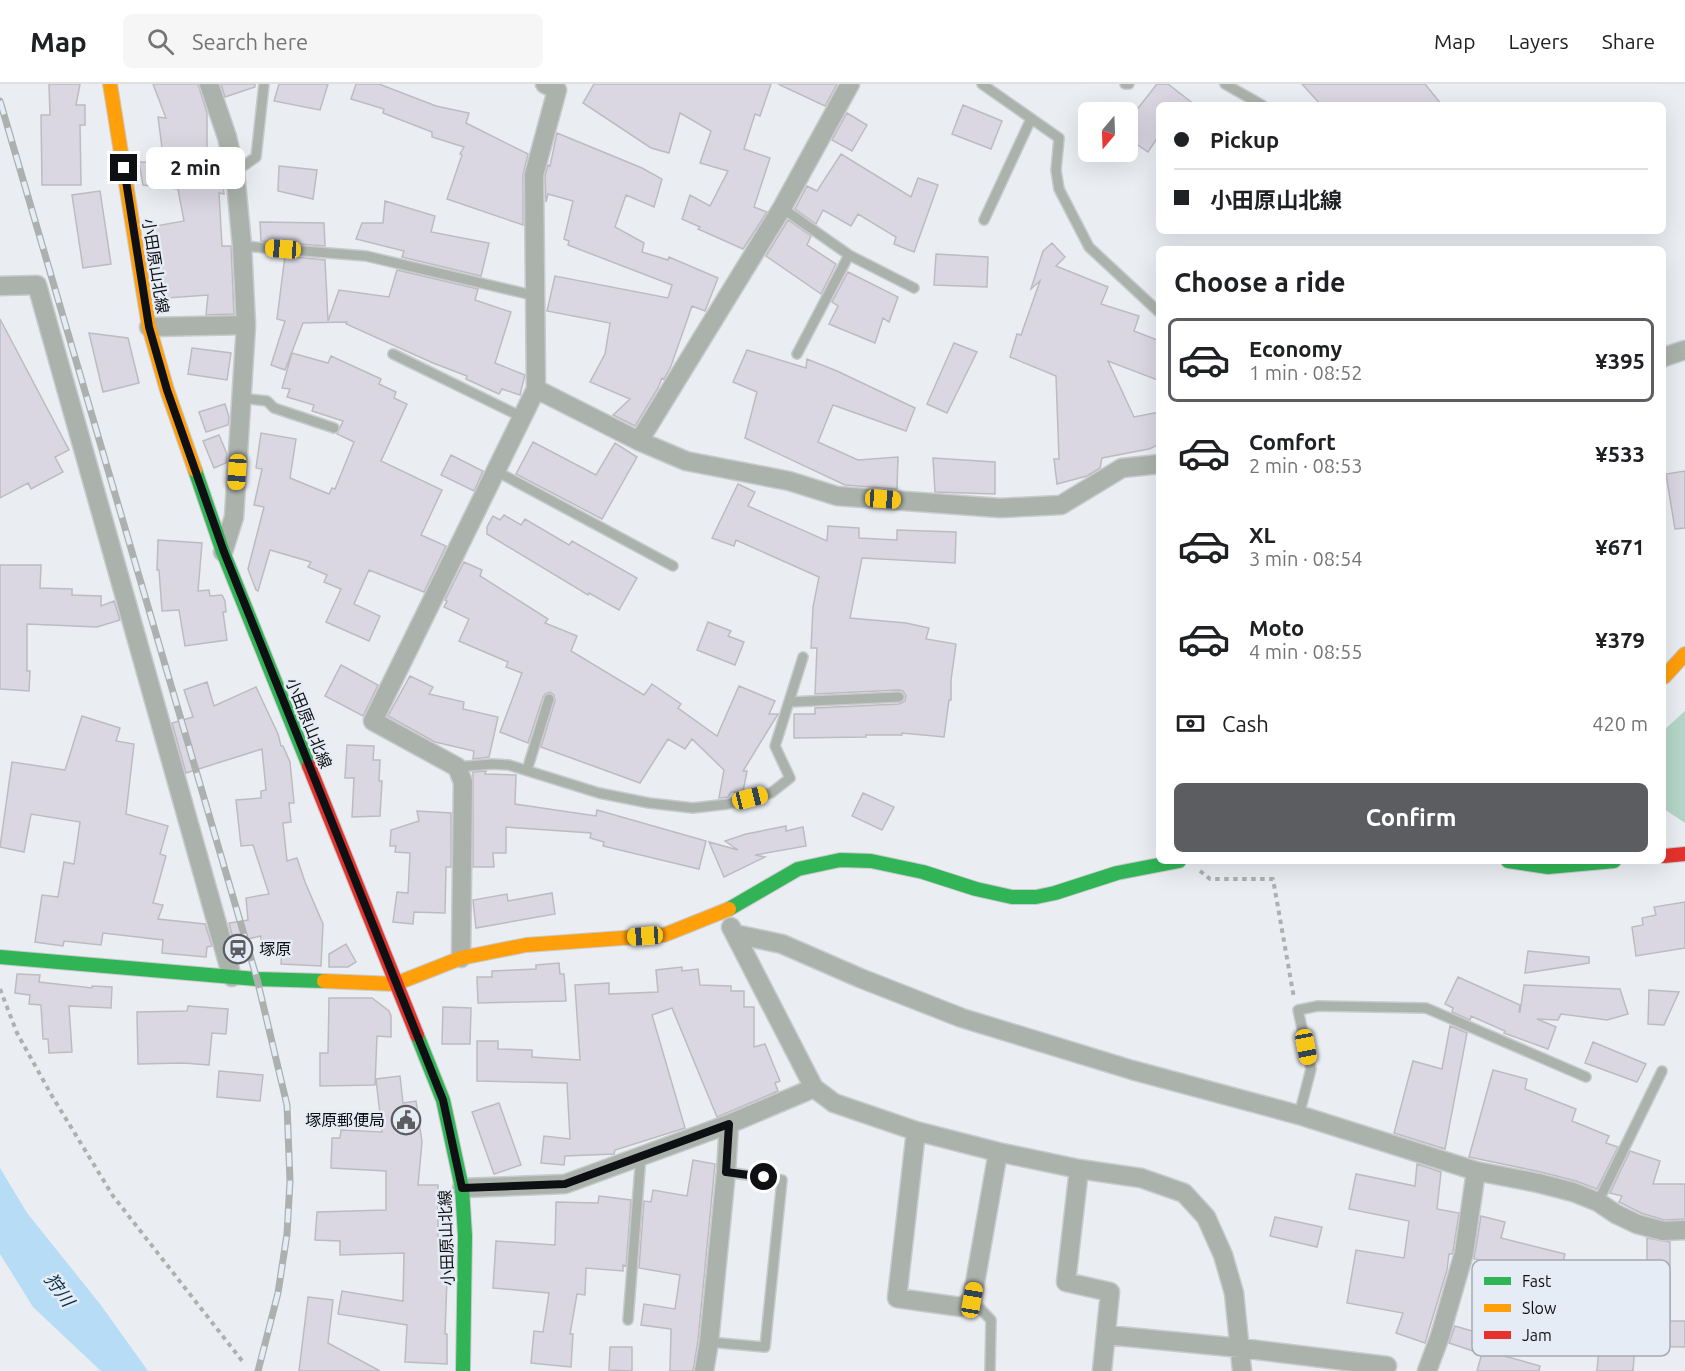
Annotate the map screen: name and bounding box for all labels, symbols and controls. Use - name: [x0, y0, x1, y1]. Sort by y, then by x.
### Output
- search box: [123, 14, 543, 68]
- icon: search: [144, 25, 177, 58]
- text: Map: [30, 26, 87, 57]
- text: Search here: [192, 29, 308, 54]
- text: Map: [1434, 29, 1475, 53]
- text: Layers: [1508, 29, 1569, 53]
- text: Share: [1602, 29, 1655, 53]
- north arrow: [1078, 102, 1138, 162]
- map controls: [1078, 102, 1138, 162]
- text: Pickup: [1210, 127, 1279, 152]
- callout: 2 min: [145, 147, 244, 189]
- route end: [110, 154, 137, 181]
- text: 2 min: [170, 156, 221, 179]
- text: 小田原山北線: [1210, 187, 1342, 212]
- street label: 小田原山北線: [140, 217, 172, 315]
- car: [264, 239, 302, 259]
- text: Choose a ride: [1174, 267, 1346, 297]
- icon: car: [1177, 333, 1231, 387]
- text: Economy: [1249, 336, 1342, 361]
- text: ¥395: [1595, 348, 1645, 373]
- text: 1 min · 08:52: [1249, 361, 1363, 384]
- icon: car: [1177, 426, 1231, 480]
- text: Comfort: [1249, 429, 1336, 454]
- text: ¥533: [1595, 441, 1645, 466]
- car: [227, 453, 247, 491]
- text: 2 min · 08:53: [1249, 454, 1363, 477]
- car: [864, 489, 902, 509]
- icon: car: [1177, 519, 1231, 573]
- text: XL: [1249, 522, 1276, 547]
- text: ¥671: [1595, 534, 1645, 559]
- text: 3 min · 08:54: [1249, 547, 1363, 570]
- icon: car: [1177, 612, 1231, 666]
- text: Moto: [1249, 615, 1304, 640]
- text: ¥379: [1595, 627, 1645, 652]
- text: 4 min · 08:55: [1249, 640, 1363, 663]
- street label: 小田原山北線: [283, 675, 335, 771]
- icon: cash: [1174, 707, 1207, 740]
- text: Cash: [1222, 711, 1269, 736]
- text: 420 m: [1592, 712, 1648, 735]
- button: Confirm: [1174, 783, 1648, 852]
- car: [730, 785, 770, 811]
- car: [626, 926, 664, 946]
- station icon: 塚原: [222, 933, 254, 965]
- place label: 塚原: [259, 940, 291, 958]
- car: [1294, 1028, 1318, 1066]
- public building icon: 塚原郵便局: [390, 1104, 422, 1136]
- place label: 塚原郵便局: [305, 1111, 385, 1129]
- route start: [750, 1163, 777, 1190]
- street label: 小田原山北線: [435, 1190, 457, 1286]
- legend: [1472, 1260, 1670, 1356]
- water label: 狩川: [41, 1269, 80, 1311]
- text: Fast: [1522, 1272, 1552, 1290]
- car: [960, 1281, 984, 1319]
- text: Slow: [1522, 1299, 1557, 1317]
- text: Jam: [1522, 1326, 1552, 1344]

